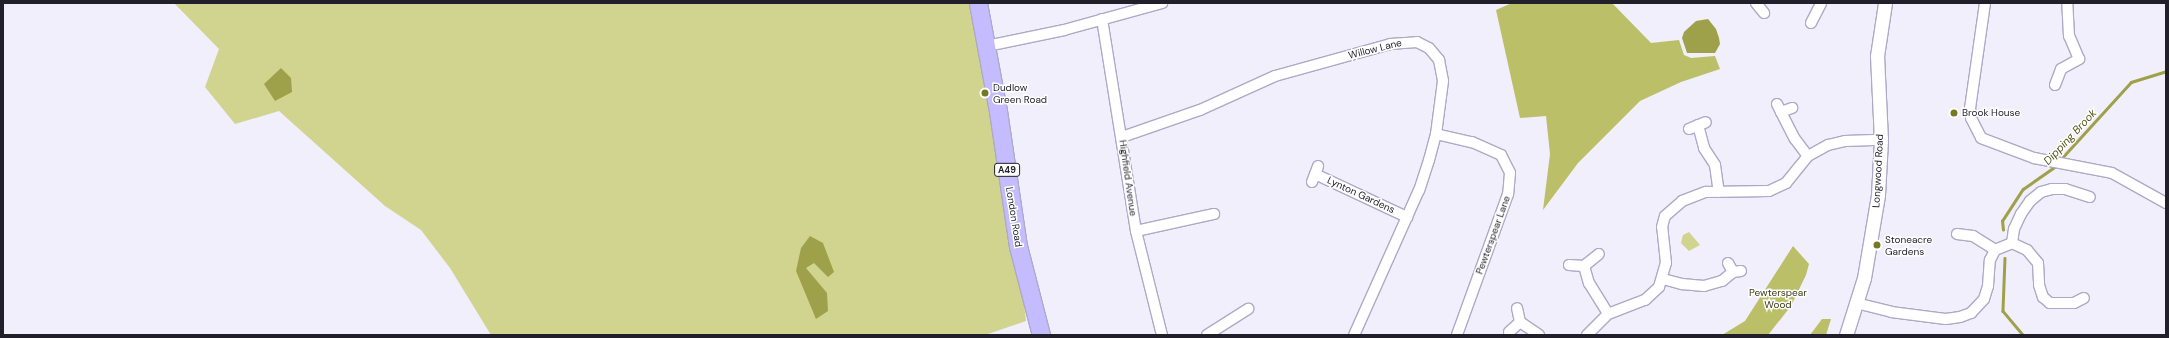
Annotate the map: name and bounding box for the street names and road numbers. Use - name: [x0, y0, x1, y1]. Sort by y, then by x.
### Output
- street label: Willow Lane: [1347, 37, 1403, 61]
- street label: Longwood Road: [1870, 134, 1886, 208]
- street label: Highfield Avenue: [1117, 139, 1139, 217]
- road number: A49: [994, 163, 1020, 177]
- street label: Lynton Gardens: [1325, 174, 1397, 216]
- street label: London Road: [1003, 186, 1025, 248]
- street label: Pewterspear Lane: [1473, 194, 1513, 276]

